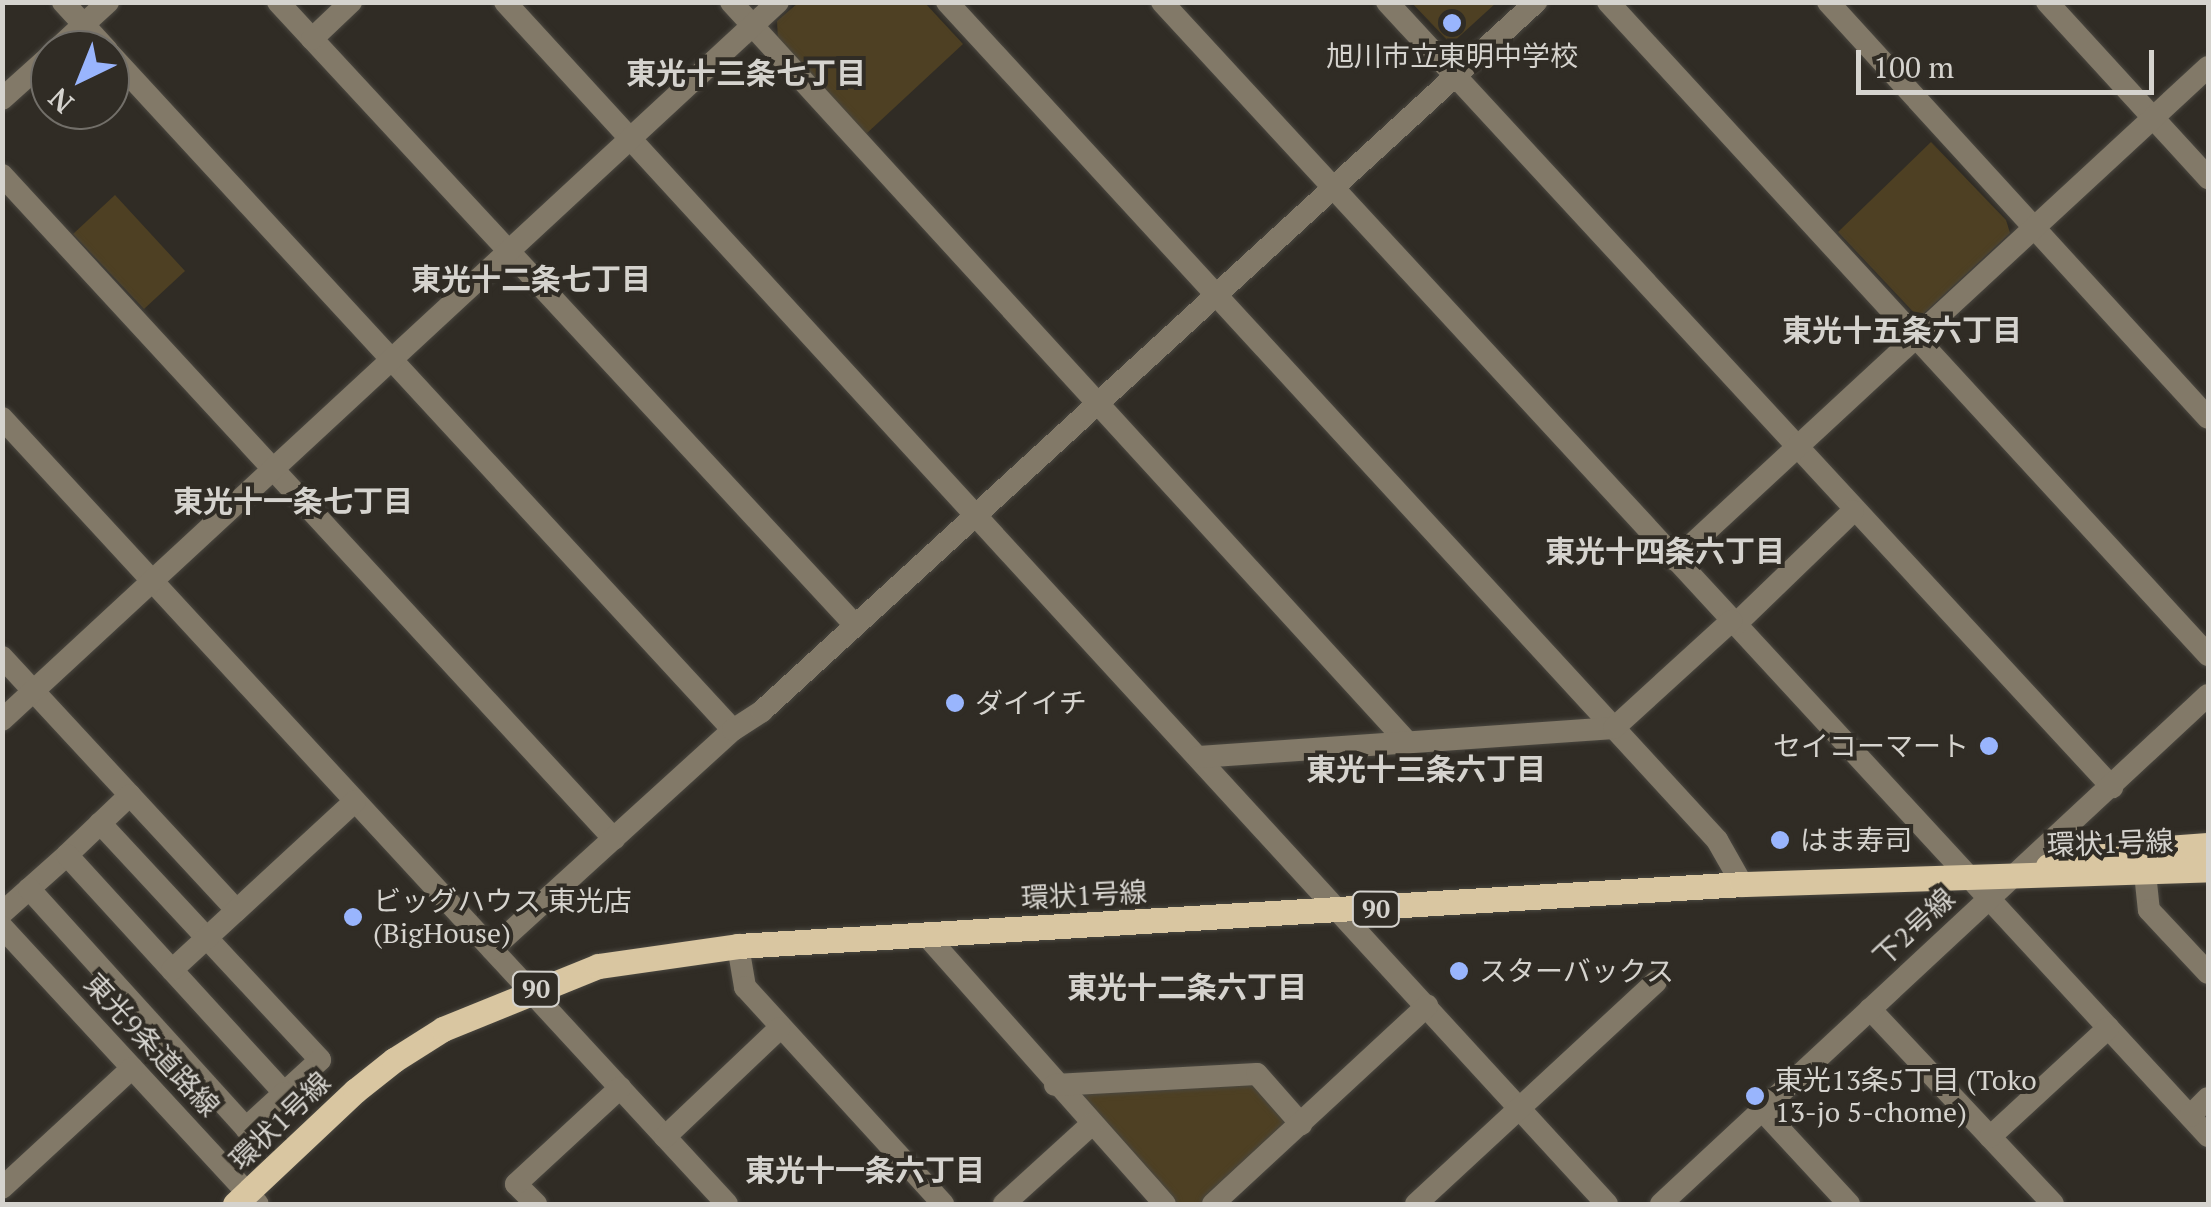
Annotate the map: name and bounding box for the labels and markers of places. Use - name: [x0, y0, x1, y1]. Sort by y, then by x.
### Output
- marker: 旭川市立東明中学校: [1441, 12, 1463, 34]
- place label: 旭川市立東明中学校: [1326, 39, 1578, 73]
- place label: ダイイチ: [975, 686, 1087, 720]
- marker: ダイイチ: [944, 692, 966, 714]
- place label: セイコーマート: [1773, 729, 1969, 763]
- marker: セイコーマート: [1978, 735, 2000, 757]
- place label: はま寿司: [1800, 823, 1912, 857]
- marker: はま寿司: [1769, 829, 1791, 851]
- place label: ビッグハウス 東光店 (BigHouse): [373, 884, 632, 950]
- marker: ビッグハウス 東光店 (BigHouse): [342, 906, 364, 928]
- place label: スターバックス: [1479, 954, 1675, 988]
- marker: スターバックス: [1448, 960, 1470, 982]
- place label: 東光13条5丁目 (Toko 13-jo 5-chome): [1775, 1063, 2037, 1129]
- marker: 東光13条5丁目 (Toko 13-jo 5-chome): [1744, 1085, 1766, 1107]

